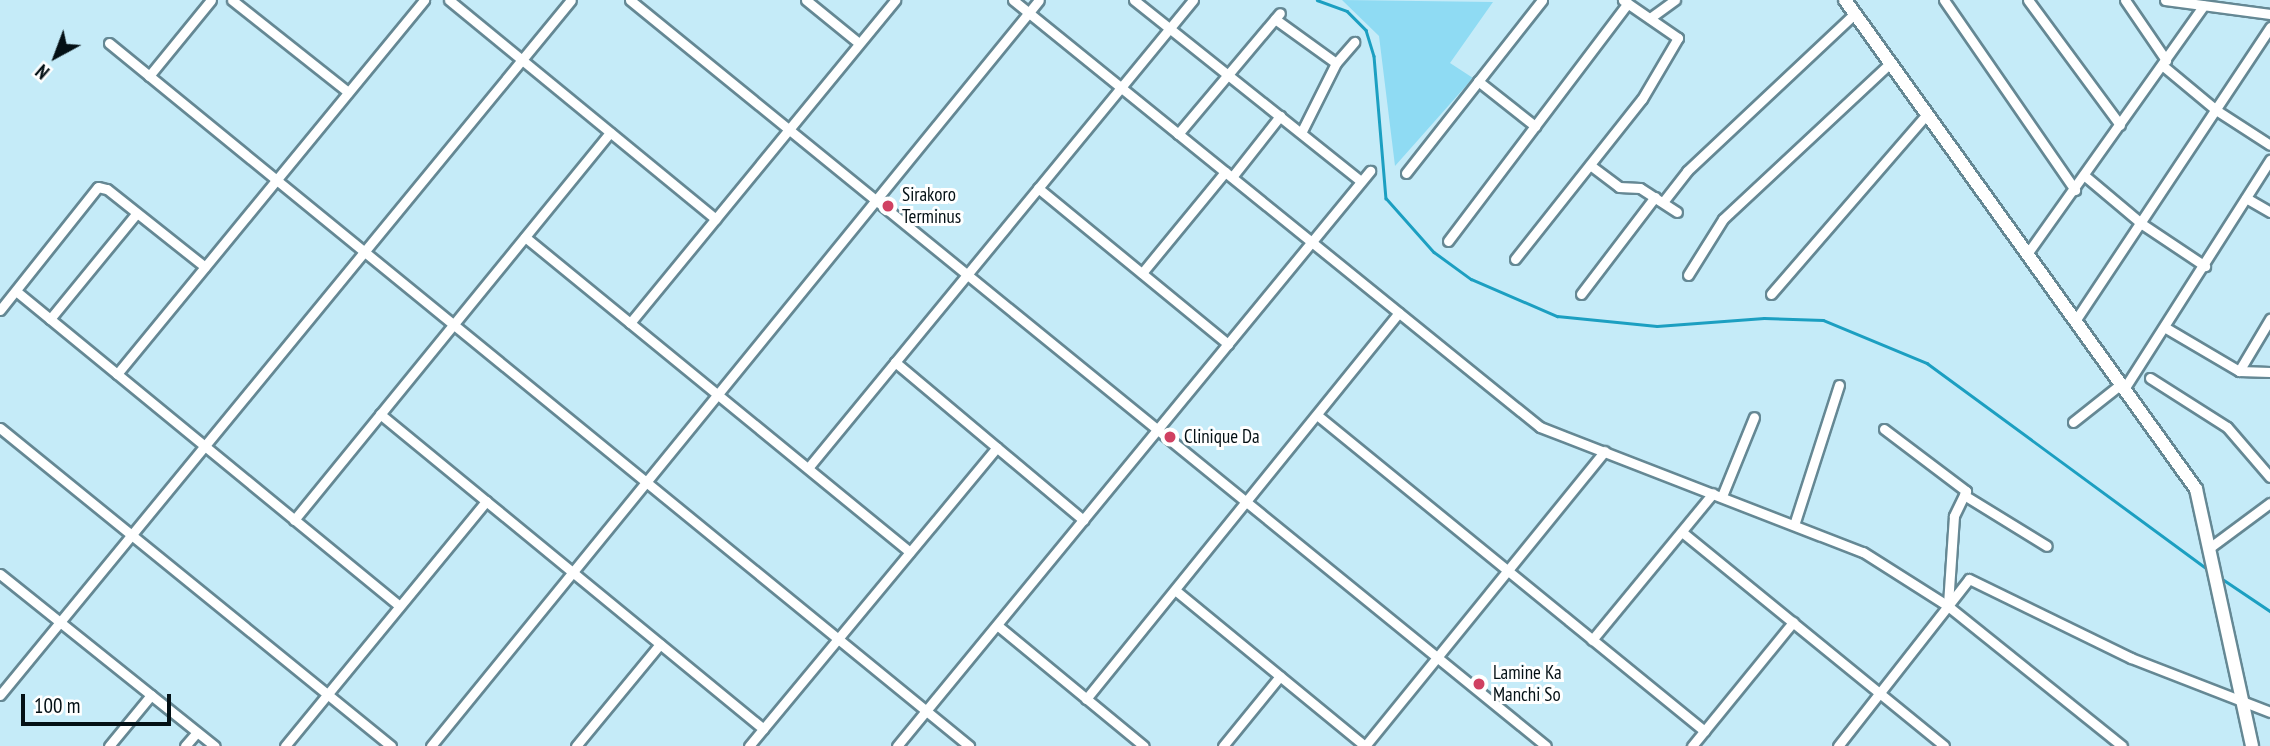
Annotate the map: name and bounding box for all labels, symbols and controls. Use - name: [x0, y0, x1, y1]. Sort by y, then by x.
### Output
- north arrow: [21, 21, 91, 91]
- text: N: [30, 59, 54, 84]
- place label: Sirakoro Terminus: [902, 184, 961, 228]
- marker: Sirakoro Terminus: [880, 198, 896, 214]
- place label: Clinique Da: [1184, 426, 1260, 448]
- marker: Clinique Da: [1162, 429, 1178, 445]
- place label: Lamine Ka Manchi So: [1493, 662, 1561, 706]
- marker: Lamine Ka Manchi So: [1471, 676, 1487, 692]
- scale bar: [24, 680, 175, 724]
- text: 100 m: [34, 692, 80, 719]

